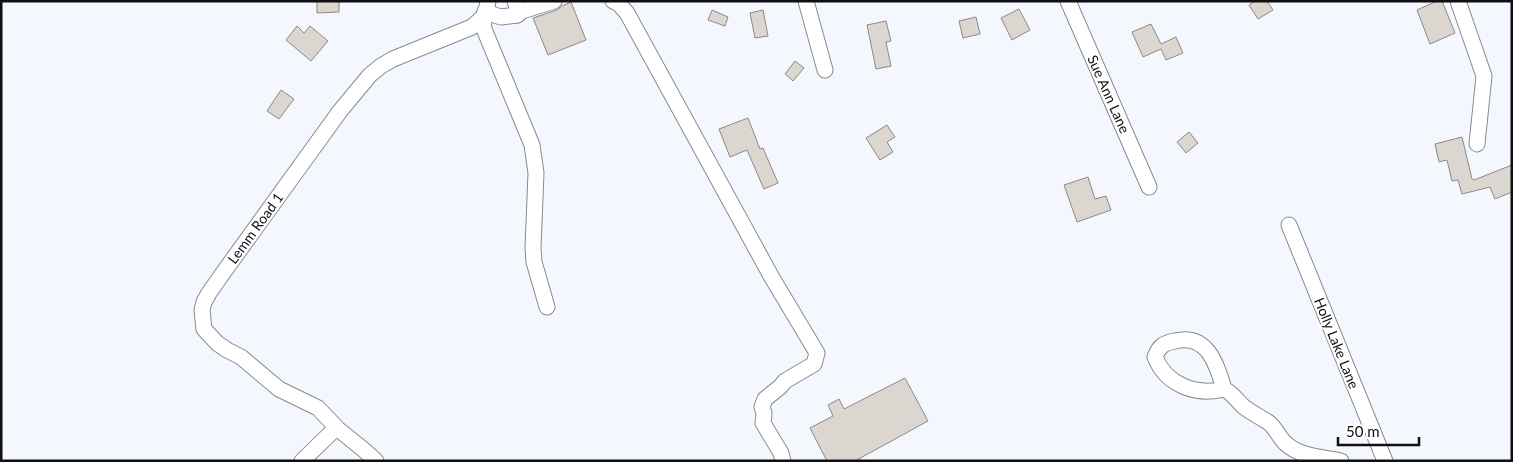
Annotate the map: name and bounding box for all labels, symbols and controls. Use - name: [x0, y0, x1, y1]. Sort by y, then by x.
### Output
- street label: Sue Ann Lane: [1084, 52, 1134, 136]
- street label: Lemm Road 1: [224, 189, 286, 267]
- street label: Holly Lake Lane: [1311, 295, 1363, 391]
- scale bar: [1338, 414, 1419, 446]
- text: 50 m: [1346, 422, 1380, 440]

